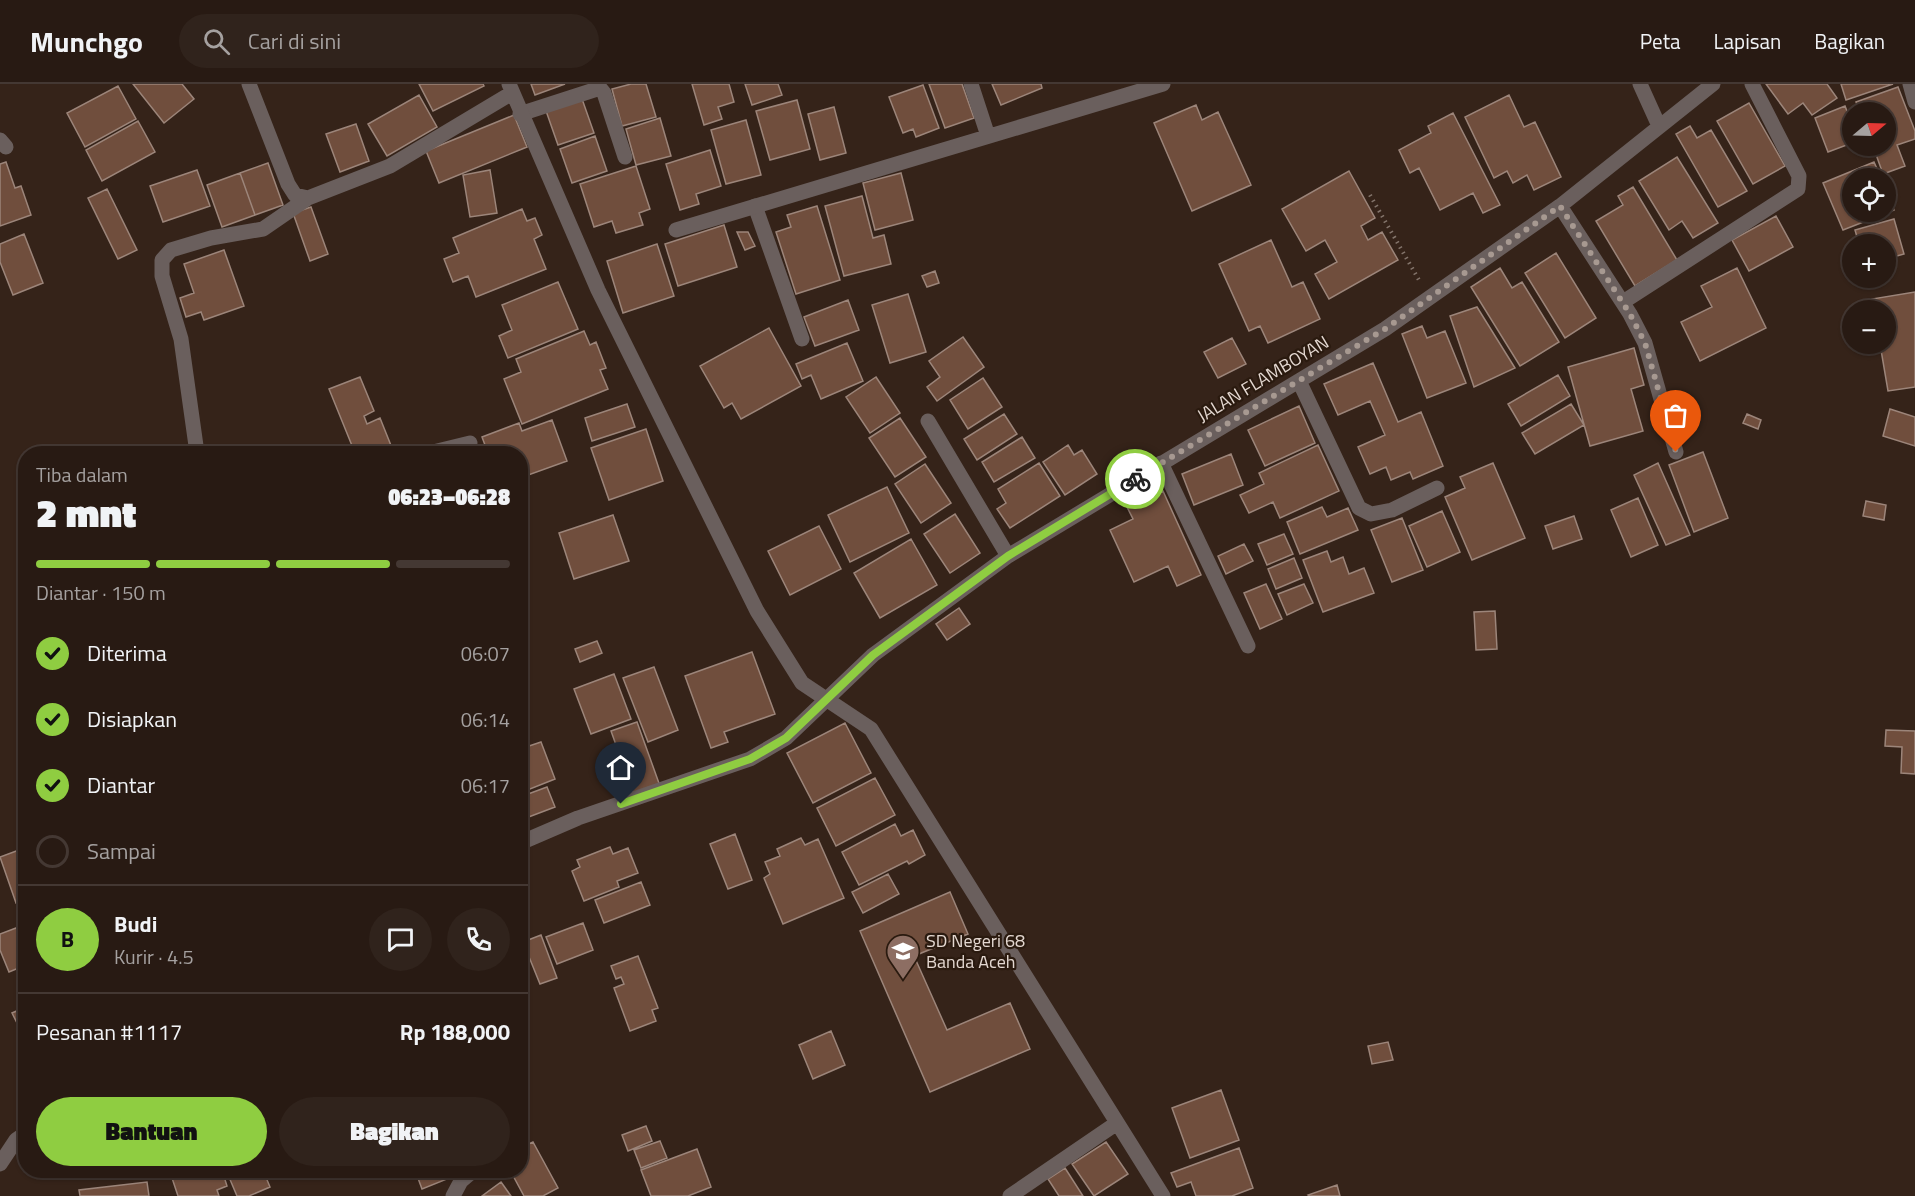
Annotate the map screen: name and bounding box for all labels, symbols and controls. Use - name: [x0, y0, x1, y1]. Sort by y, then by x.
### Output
- search box: [179, 14, 599, 68]
- text: Munchgo: [30, 20, 143, 63]
- text: Cari di sini: [248, 24, 341, 58]
- icon: search: [200, 25, 233, 58]
- text: Peta: [1640, 25, 1681, 57]
- text: Lapisan: [1714, 25, 1781, 57]
- text: Bagikan: [1814, 25, 1885, 57]
- north arrow: [1842, 102, 1896, 156]
- map controls: [1842, 102, 1896, 354]
- button: locate: [1842, 168, 1896, 222]
- button: +: [1842, 234, 1896, 288]
- button: −: [1842, 300, 1896, 354]
- street label: JALAN FLAMBOYAN: [1192, 328, 1334, 429]
- pin: [1650, 390, 1701, 452]
- icon: bag: [1659, 399, 1692, 432]
- courier: [1105, 449, 1165, 509]
- text: Tiba dalam: [36, 459, 128, 490]
- icon: bike: [1119, 463, 1152, 496]
- text: 06:23–06:28: [388, 480, 510, 514]
- text: 2 mnt: [36, 483, 136, 542]
- text: Diantar · 150 m: [36, 577, 166, 608]
- text: Diterima: [87, 636, 167, 670]
- icon: check: [36, 637, 69, 670]
- text: 06:07: [461, 638, 510, 669]
- text: Disiapkan: [87, 702, 177, 736]
- icon: check: [36, 703, 69, 736]
- text: 06:14: [461, 704, 510, 735]
- pin: [595, 742, 646, 804]
- icon: home: [604, 751, 637, 784]
- text: Diantar: [87, 768, 155, 802]
- icon: check: [36, 769, 69, 802]
- text: 06:17: [461, 770, 510, 801]
- text: Sampai: [87, 834, 156, 868]
- text: Budi: [114, 907, 157, 941]
- button: chat: [369, 908, 432, 971]
- button: phone: [447, 908, 510, 971]
- text: B: [61, 922, 74, 956]
- place label: SD Negeri 68 Banda Aceh: [926, 927, 1025, 975]
- school or university icon: SD Negeri 68 Banda Aceh: [885, 933, 921, 980]
- text: Kurir · 4.5: [114, 941, 194, 972]
- text: Pesanan #1117: [36, 1015, 182, 1049]
- text: Rp 188,000: [400, 1015, 510, 1049]
- button: Bantuan: [36, 1097, 267, 1166]
- button: Bagikan: [279, 1097, 510, 1166]

